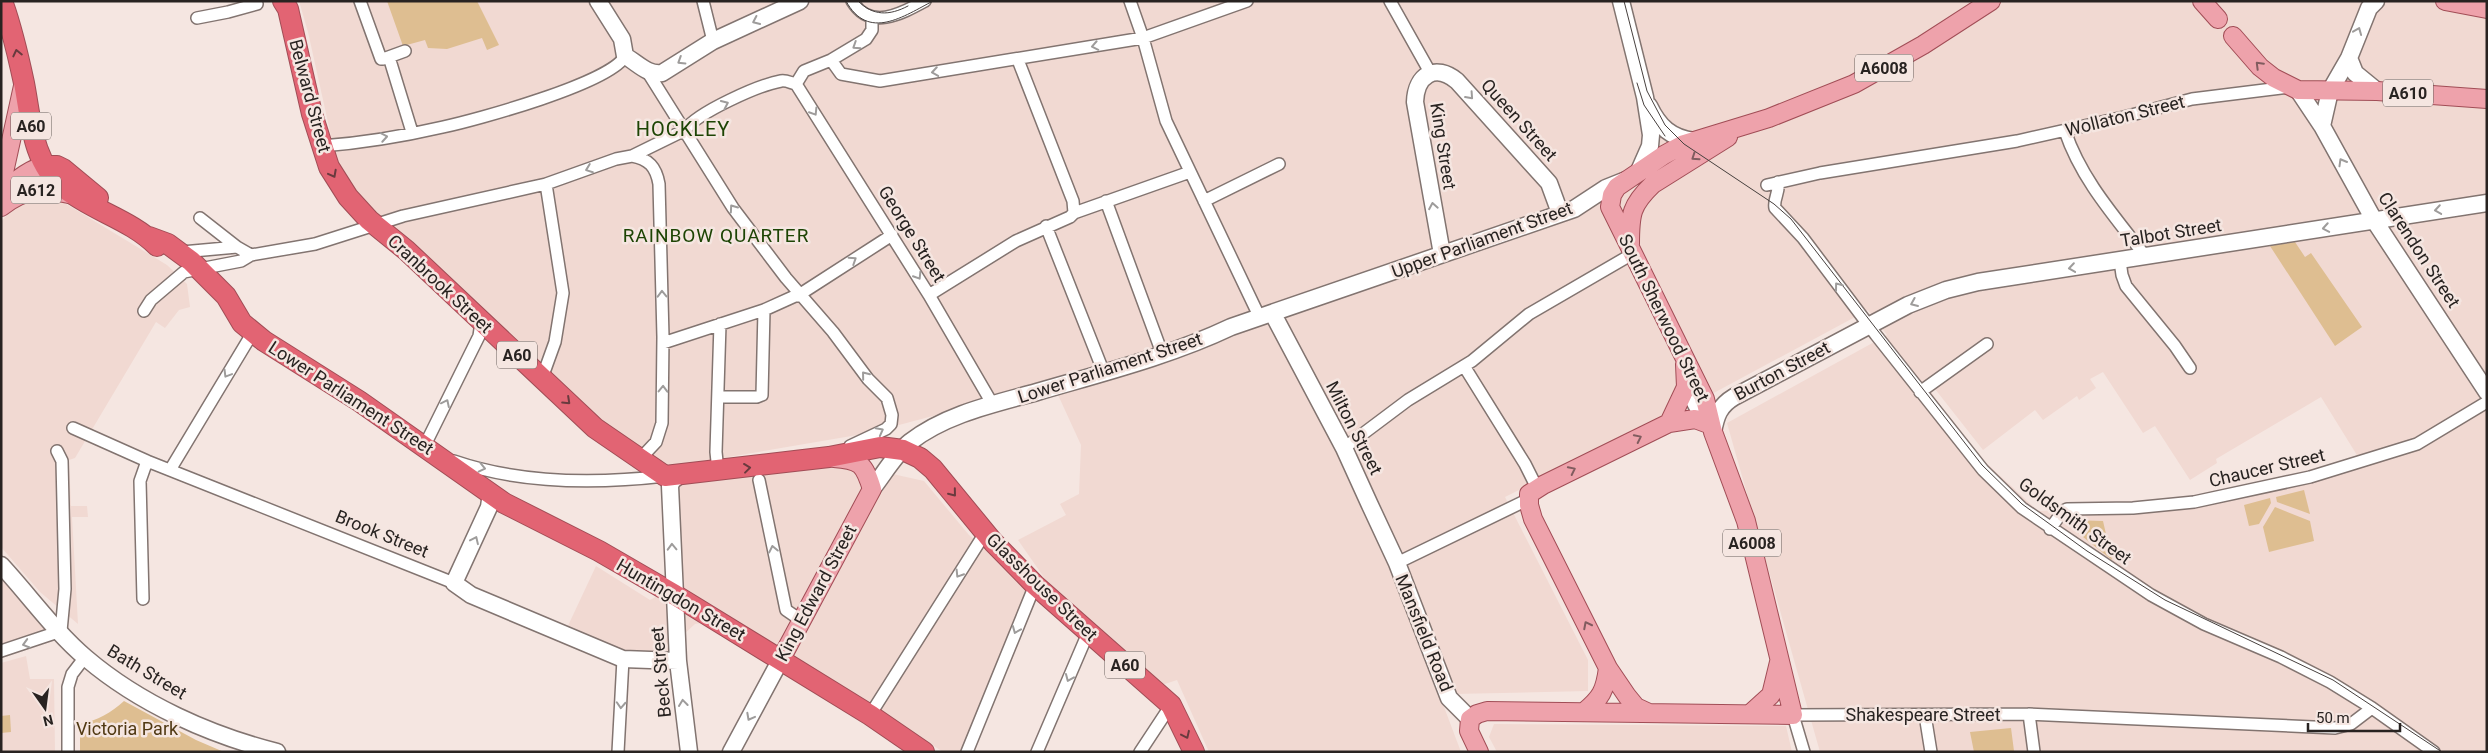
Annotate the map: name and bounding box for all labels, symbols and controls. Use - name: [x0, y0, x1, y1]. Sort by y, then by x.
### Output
- one-way arrow: [753, 15, 762, 25]
- one-way arrow: [2353, 28, 2363, 36]
- street label: Belward Street: [285, 37, 336, 155]
- one-way arrow: [853, 39, 862, 49]
- one-way arrow: [1091, 40, 1099, 50]
- one-way arrow: [12, 48, 23, 57]
- road number: A6008: [1855, 54, 1913, 82]
- one-way arrow: [677, 55, 686, 65]
- one-way arrow: [2256, 62, 2265, 71]
- one-way arrow: [930, 66, 939, 76]
- street label: Queen Street: [1477, 74, 1562, 165]
- road number: A610: [2383, 80, 2433, 106]
- one-way arrow: [1464, 90, 1473, 99]
- street label: Wollaton Street: [2063, 90, 2187, 141]
- one-way arrow: [720, 99, 729, 110]
- street label: King Street: [1426, 101, 1461, 191]
- one-way arrow: [807, 107, 817, 116]
- road number: A60: [11, 112, 51, 140]
- district label: HOCKLEY: [636, 117, 730, 141]
- one-way arrow: [380, 133, 389, 143]
- one-way arrow: [1691, 151, 1701, 160]
- one-way arrow: [2338, 159, 2348, 168]
- one-way arrow: [585, 163, 594, 174]
- one-way arrow: [327, 168, 337, 177]
- road number: A612: [11, 176, 61, 204]
- street label: George Street: [874, 182, 950, 286]
- street label: Clarendon Street: [2374, 188, 2465, 312]
- street label: Upper Parliament Street: [1389, 197, 1575, 282]
- one-way arrow: [1428, 202, 1438, 211]
- one-way arrow: [730, 204, 739, 214]
- one-way arrow: [2434, 204, 2442, 215]
- street label: Talbot Street: [2119, 214, 2223, 251]
- one-way arrow: [2322, 223, 2331, 233]
- district label: RAINBOW QUARTER: [623, 224, 809, 247]
- street label: Cranbrook Street: [384, 230, 497, 337]
- street label: South Sherwood Street: [1615, 231, 1714, 405]
- one-way arrow: [848, 257, 857, 266]
- one-way arrow: [2067, 262, 2076, 272]
- one-way arrow: [911, 271, 921, 280]
- one-way arrow: [1835, 282, 1844, 292]
- one-way arrow: [657, 290, 667, 298]
- one-way arrow: [1910, 296, 1919, 307]
- street label: Lower Parliament Street: [1015, 328, 1205, 407]
- street label: Lower Parliament Street: [265, 336, 438, 459]
- street label: Burton Street: [1730, 336, 1833, 405]
- road number: A60: [497, 342, 537, 368]
- one-way arrow: [224, 368, 234, 377]
- one-way arrow: [863, 372, 871, 381]
- street label: Milton Street: [1322, 377, 1387, 478]
- one-way arrow: [658, 384, 668, 392]
- one-way arrow: [561, 395, 570, 404]
- one-way arrow: [440, 399, 450, 408]
- one-way arrow: [875, 428, 884, 438]
- one-way arrow: [1632, 434, 1641, 444]
- street label: Chaucer Street: [2207, 444, 2327, 491]
- one-way arrow: [478, 462, 487, 473]
- one-way arrow: [742, 463, 751, 473]
- one-way arrow: [1567, 466, 1576, 477]
- street label: Goldsmith Street: [2015, 473, 2136, 569]
- one-way arrow: [947, 487, 955, 496]
- street label: Brook Street: [332, 505, 432, 562]
- street label: King Edward Street: [771, 521, 861, 665]
- street label: Glasshouse Street: [983, 528, 1102, 645]
- road number: A6008: [1723, 530, 1781, 556]
- one-way arrow: [469, 536, 479, 545]
- one-way arrow: [667, 542, 677, 550]
- one-way arrow: [768, 544, 779, 553]
- street label: Huntingdon Street: [613, 554, 750, 645]
- one-way arrow: [956, 569, 965, 578]
- street label: Mansfield Road: [1391, 571, 1458, 694]
- one-way arrow: [1583, 621, 1593, 630]
- street label: Beck Street: [646, 626, 675, 718]
- one-way arrow: [1012, 626, 1022, 634]
- one-way arrow: [23, 638, 31, 648]
- street label: Bath Street: [104, 640, 191, 703]
- road number: A60: [1105, 652, 1145, 678]
- one-way arrow: [1064, 673, 1075, 682]
- north arrow: [20, 683, 70, 733]
- one-way arrow: [678, 699, 689, 707]
- scale bar: [2308, 700, 2400, 732]
- one-way arrow: [616, 702, 627, 710]
- street label: Shakespeare Street: [1845, 704, 2001, 725]
- text: 50 m: [2316, 709, 2350, 727]
- text: N: [41, 712, 55, 730]
- one-way arrow: [746, 712, 756, 721]
- park label: Victoria Park: [76, 718, 179, 739]
- one-way arrow: [1180, 729, 1190, 738]

